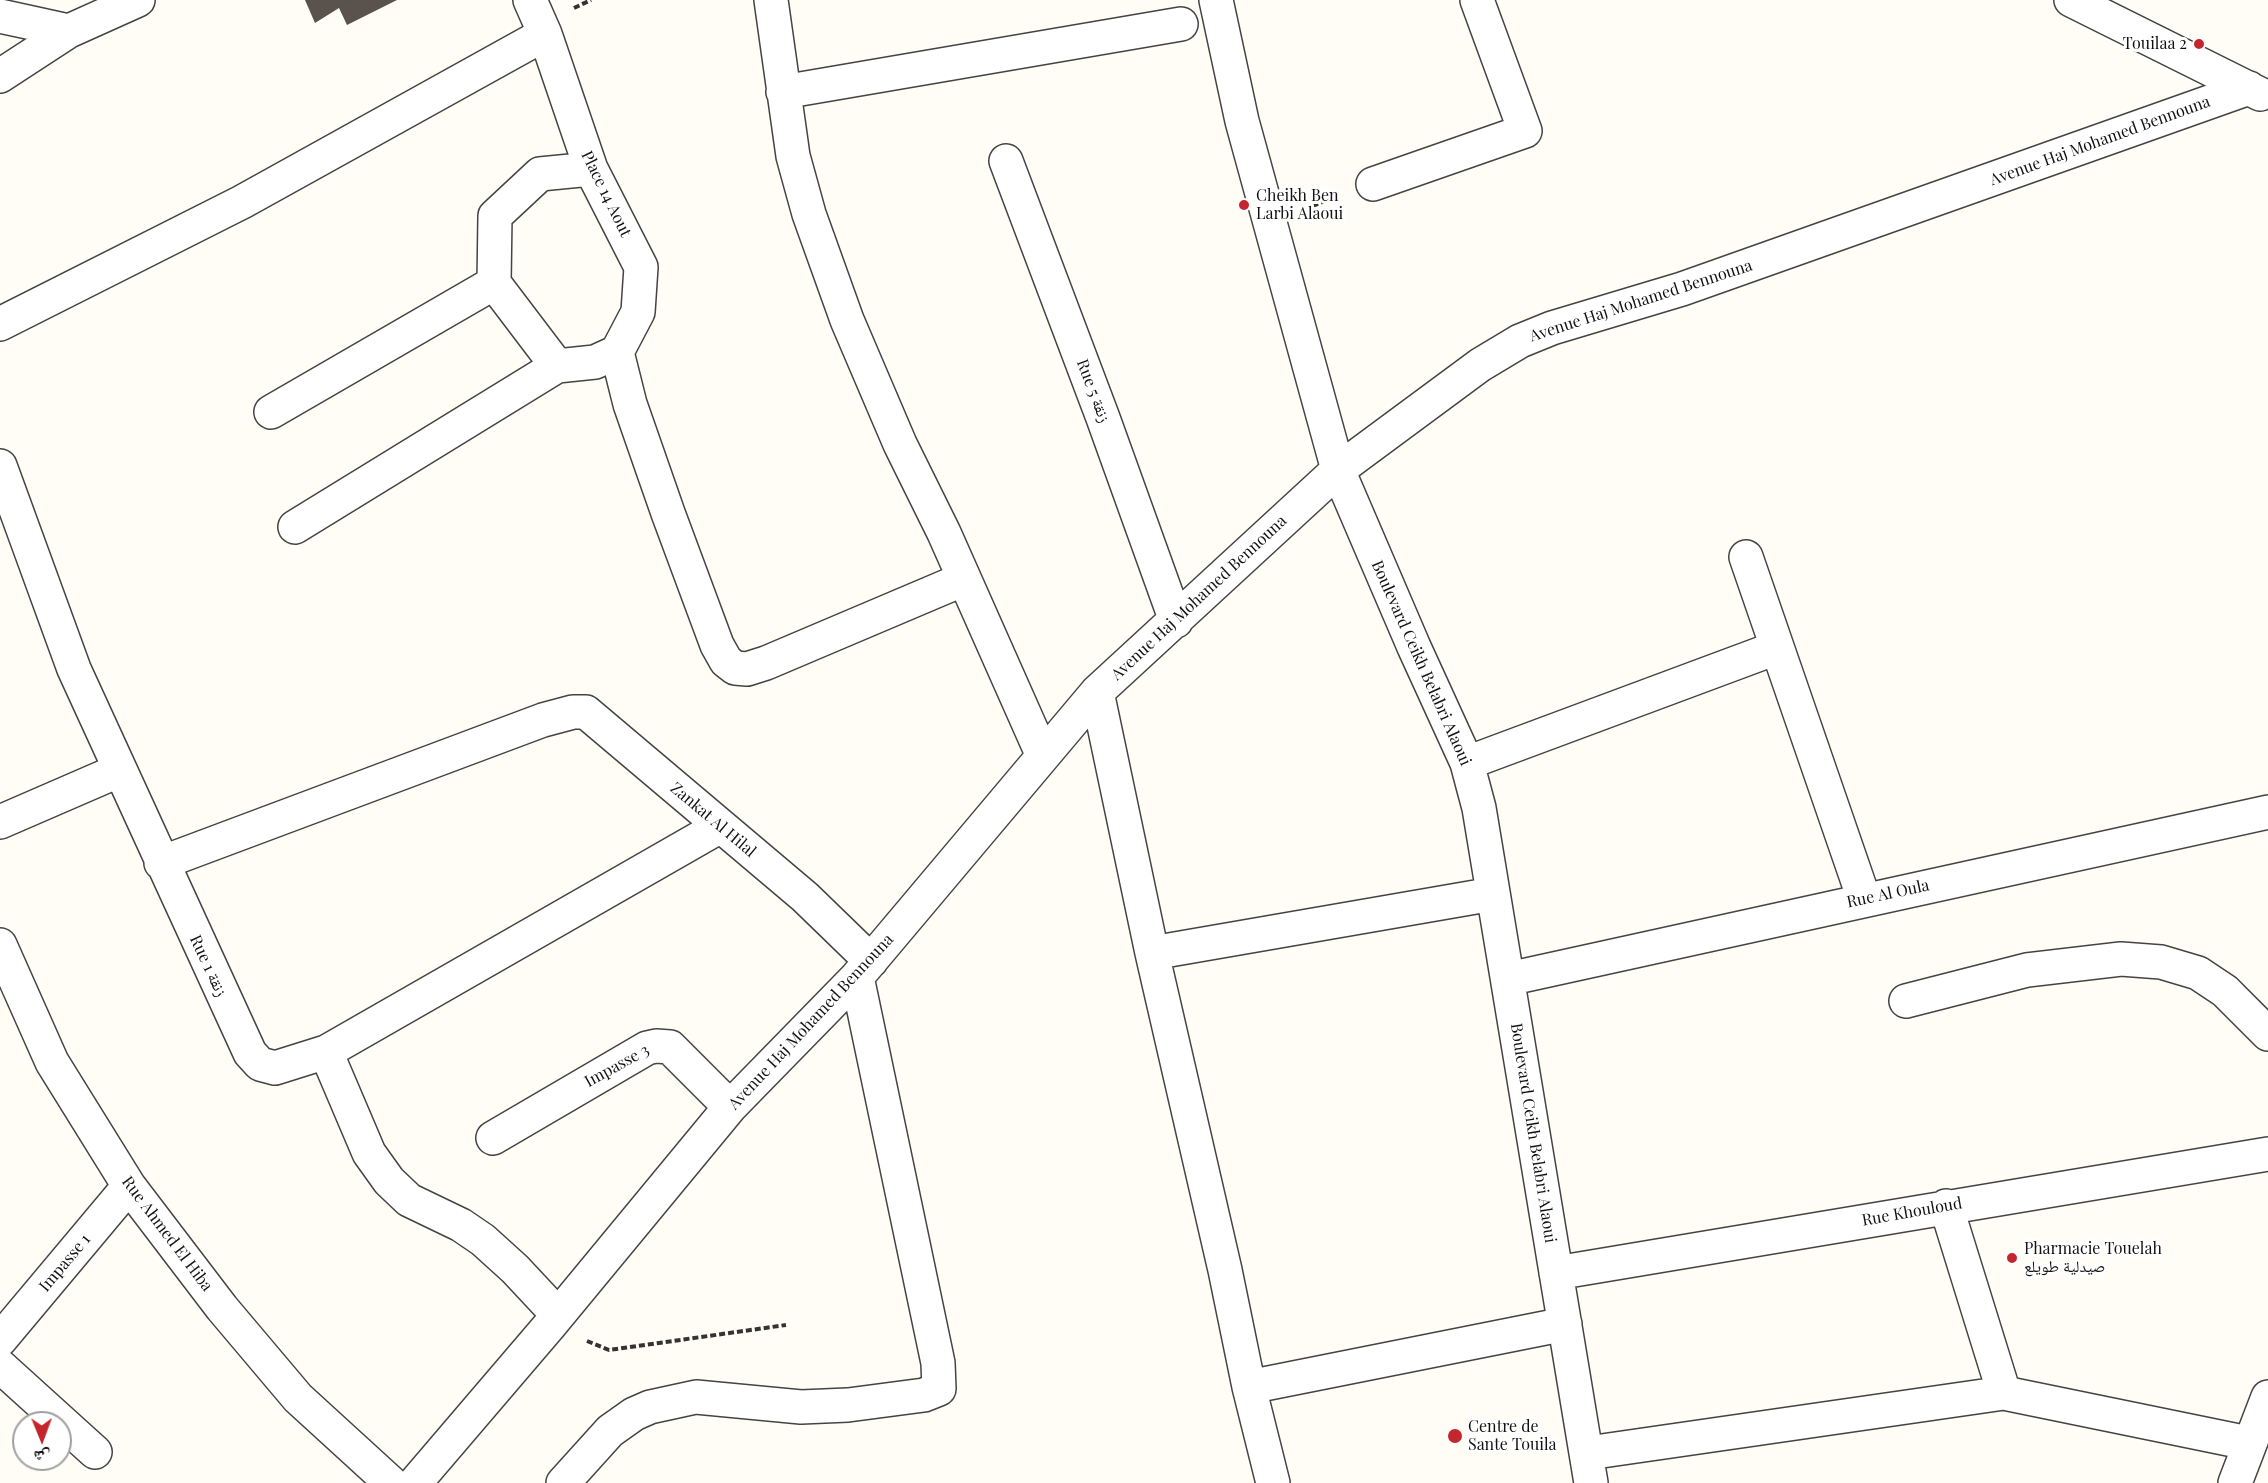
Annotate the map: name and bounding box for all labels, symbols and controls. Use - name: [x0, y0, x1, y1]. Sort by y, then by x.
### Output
- place label: Touilaa 2: [2123, 34, 2187, 54]
- marker: Touilaa 2: [2192, 37, 2206, 51]
- street label: Avenue Haj Mohamed Bennouna: [1987, 92, 2213, 190]
- street label: Place 14 Aout: [577, 148, 635, 240]
- place label: Cheikh Ben Larbi Alaoui: [1256, 186, 1343, 224]
- marker: Cheikh Ben Larbi Alaoui: [1237, 198, 1251, 212]
- street label: Avenue Haj Mohamed Bennouna: [1527, 256, 1755, 346]
- street label: Rue 5 زنقة: [1072, 357, 1114, 425]
- street label: Avenue Haj Mohamed Bennouna: [1107, 512, 1291, 684]
- street label: Boulevard Ceikh Belabri Alaoui: [1367, 557, 1475, 769]
- street label: Zankat Al Hilal: [666, 779, 760, 861]
- street label: Rue Al Oula: [1845, 876, 1931, 912]
- street label: Avenue Haj Mohamed Bennouna: [725, 930, 897, 1114]
- street label: Rue 1 زنقة: [185, 932, 231, 1000]
- street label: Boulevard Ceikh Belabri Alaoui: [1506, 1022, 1560, 1244]
- street label: Impasse 3: [582, 1041, 652, 1091]
- street label: Rue Ahmed El Hiba: [118, 1173, 216, 1295]
- street label: Rue Khouloud: [1860, 1194, 1964, 1230]
- street label: Impasse 1: [35, 1230, 95, 1296]
- place label: Pharmacie Touelah صيدلية طويلع: [2024, 1239, 2162, 1277]
- marker: Pharmacie Touelah صيدلية طويلع: [2005, 1251, 2019, 1265]
- north arrow: [12, 1411, 72, 1471]
- place label: Centre de Sante Touila: [1468, 1417, 1556, 1455]
- marker: Centre de Sante Touila: [1446, 1427, 1464, 1445]
- text: ش: [34, 1447, 51, 1468]

